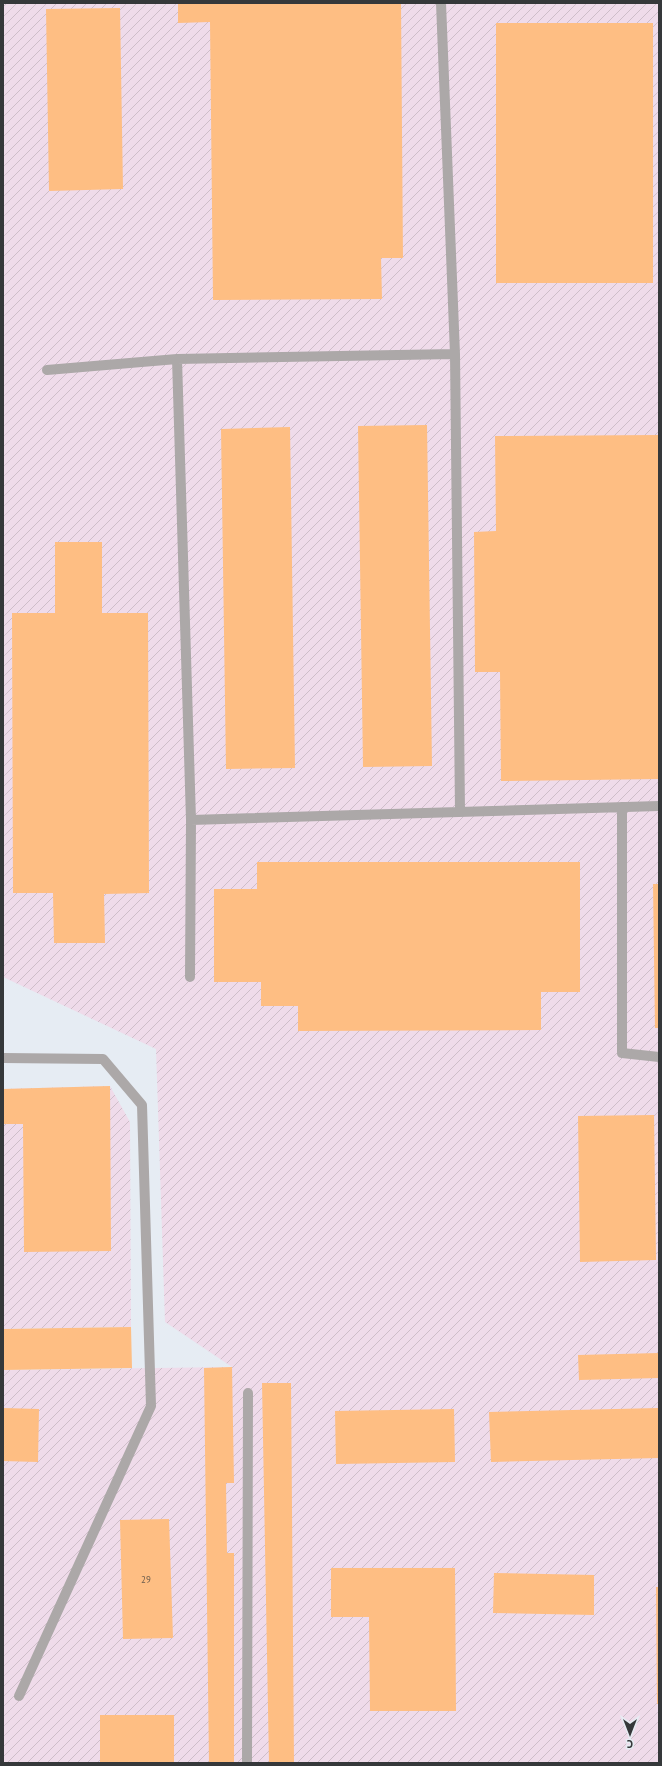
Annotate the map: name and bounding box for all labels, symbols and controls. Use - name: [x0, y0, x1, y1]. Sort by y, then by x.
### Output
- house number: 29: [141, 1574, 151, 1585]
- north arrow: [610, 1714, 650, 1754]
- text: С: [627, 1737, 633, 1751]

